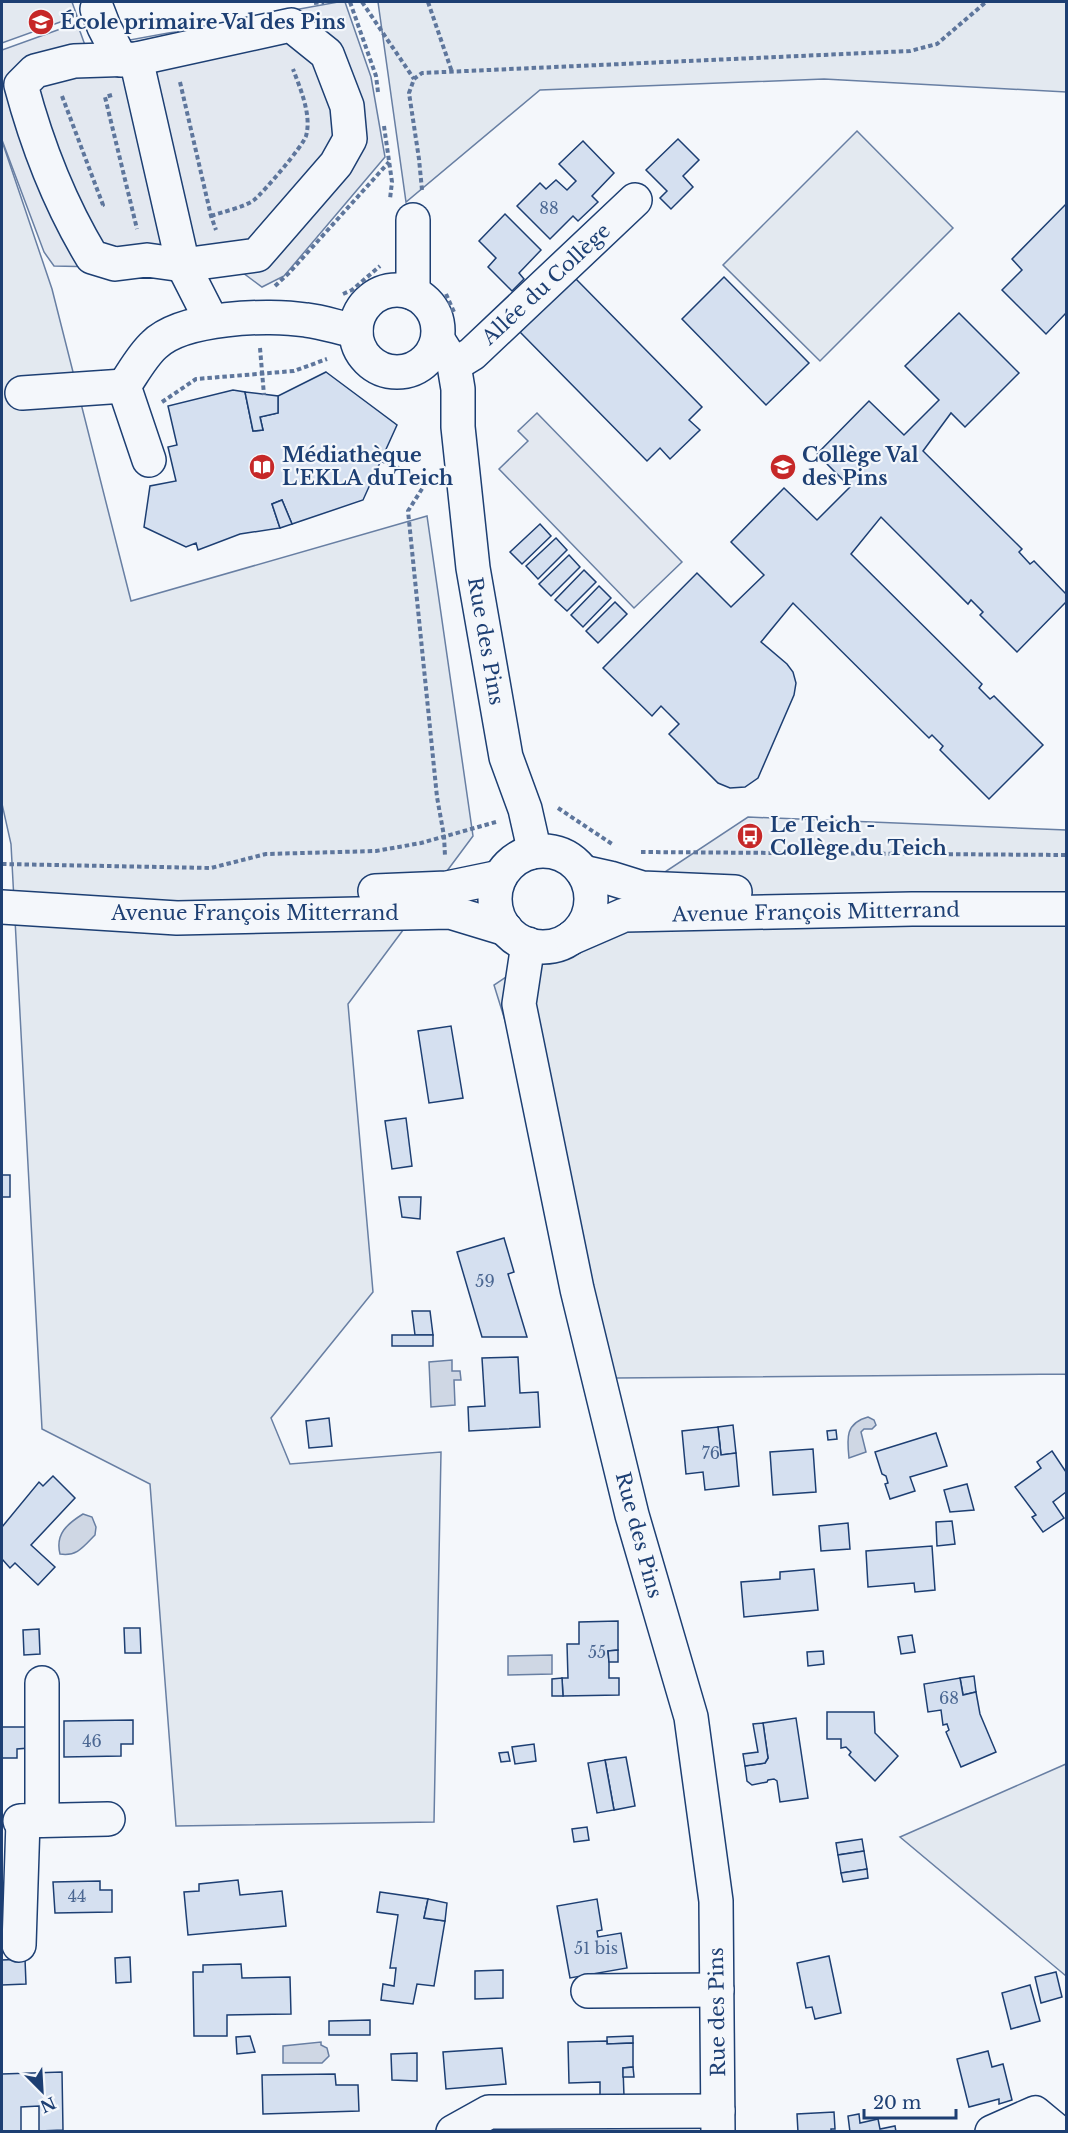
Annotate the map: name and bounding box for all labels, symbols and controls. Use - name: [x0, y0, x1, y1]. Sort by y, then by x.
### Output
- school or university icon: École primaire Val des Pins: [26, 7, 56, 37]
- place label: École primaire Val des Pins: [60, 9, 346, 34]
- house number: 88: [539, 198, 559, 218]
- street label: Allée du Collège: [476, 218, 615, 350]
- place label: Médiathèque L'EKLA duTeich: [282, 443, 454, 490]
- place label: Collège Val des Pins: [802, 443, 919, 490]
- library icon: Médiathèque L'EKLA duTeich: [247, 452, 277, 482]
- school or university icon: Collège Val des Pins: [768, 452, 798, 482]
- street label: Rue des Pins: [463, 575, 509, 707]
- place label: Le Teich - Collège du Teich: [770, 813, 948, 860]
- bus stop icon: Le Teich - Collège du Teich: [735, 821, 765, 851]
- street label: Avenue François Mitterrand: [671, 897, 960, 927]
- street label: Avenue François Mitterrand: [110, 901, 399, 925]
- house number: 59: [475, 1271, 495, 1291]
- house number: 76: [702, 1443, 720, 1463]
- street label: Rue des Pins: [611, 1469, 667, 1601]
- house number: 55: [588, 1642, 606, 1662]
- house number: 68: [939, 1688, 959, 1708]
- house number: 46: [82, 1731, 102, 1751]
- house number: 44: [68, 1886, 86, 1906]
- house number: 51 bis: [574, 1938, 618, 1958]
- street label: Rue des Pins: [704, 1947, 730, 2077]
- north arrow: [12, 2061, 72, 2121]
- scale bar: [864, 2082, 956, 2120]
- text: 20 m: [873, 2092, 921, 2114]
- text: N: [37, 2093, 59, 2117]

